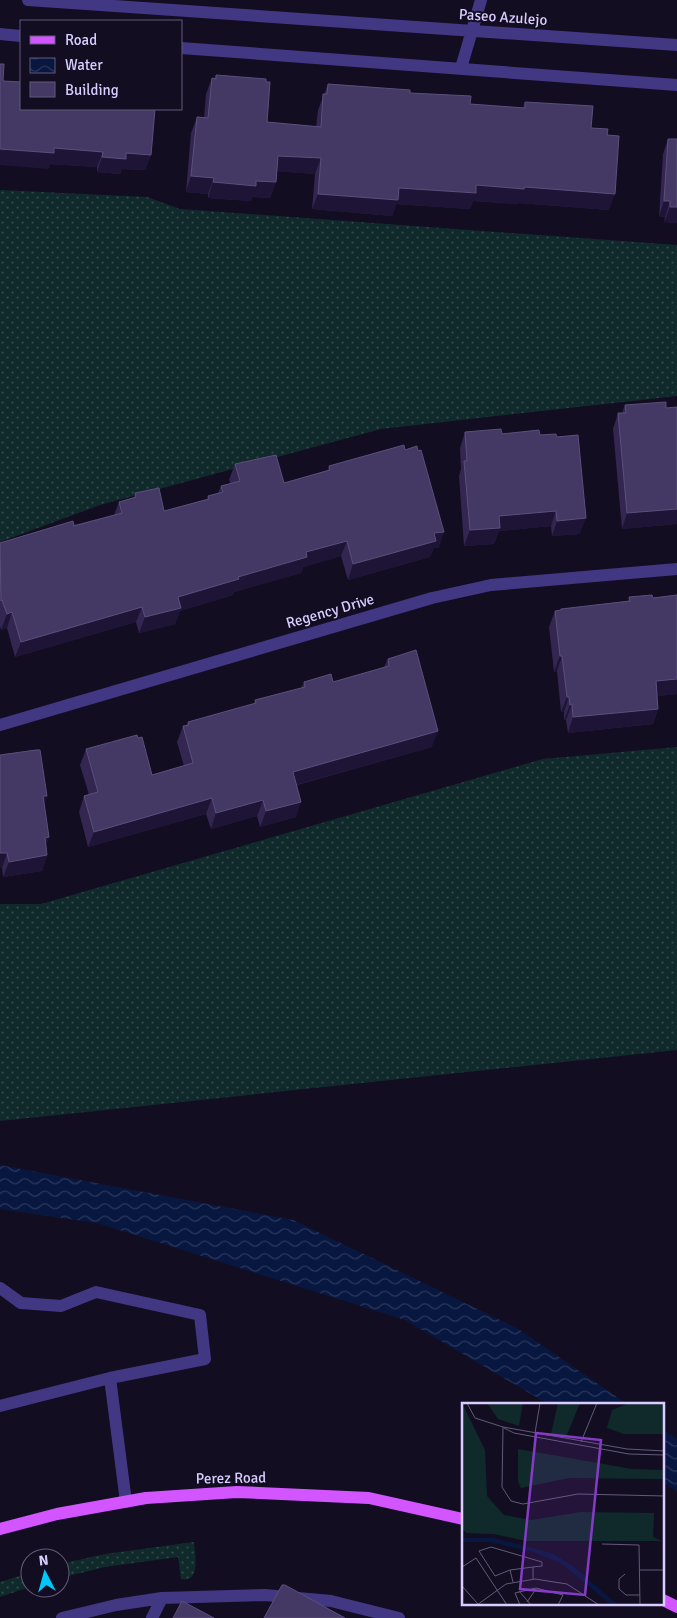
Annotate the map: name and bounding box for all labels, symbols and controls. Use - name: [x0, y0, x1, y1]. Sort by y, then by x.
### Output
- street label: Paseo Azulejo: [458, 5, 548, 29]
- legend: [20, 20, 182, 110]
- text: Road: [65, 31, 97, 49]
- text: Water: [65, 56, 103, 74]
- text: Building: [65, 81, 119, 99]
- street label: Regency Drive: [284, 590, 376, 632]
- inset map: [462, 1403, 664, 1606]
- street label: Perez Road: [196, 1468, 266, 1488]
- north arrow: [20, 1548, 70, 1598]
- text: N: [38, 1552, 49, 1570]

